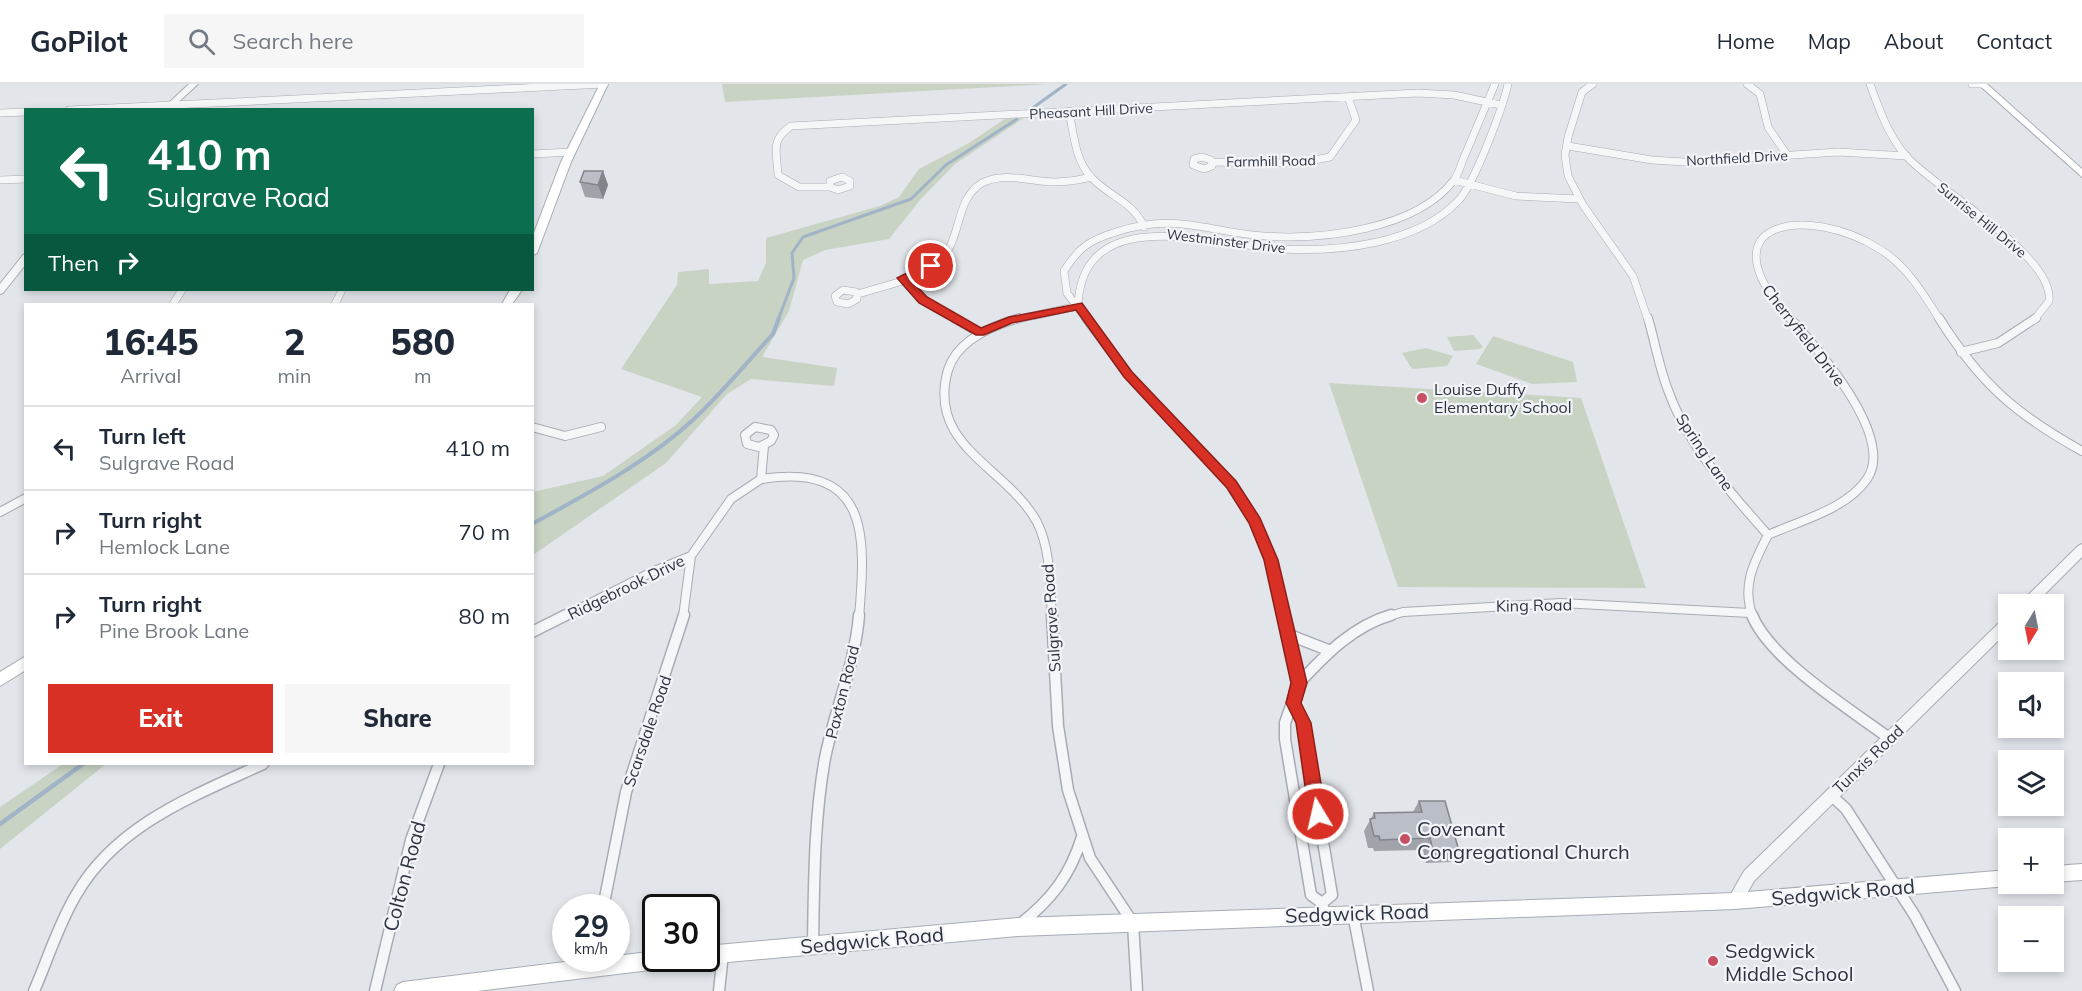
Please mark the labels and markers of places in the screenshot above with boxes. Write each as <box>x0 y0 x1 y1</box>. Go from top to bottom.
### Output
pin <box>905 240 956 291</box>
place label: Louise Duffy Elementary School <box>1434 379 1572 417</box>
marker: Louise Duffy Elementary School <box>1415 391 1429 405</box>
place label: Covenant Congregational Church <box>1417 816 1630 864</box>
marker: Covenant Congregational Church <box>1398 832 1412 846</box>
place label: Sedgwick Middle School <box>1725 938 1853 986</box>
marker: Sedgwick Middle School <box>1706 954 1720 968</box>

